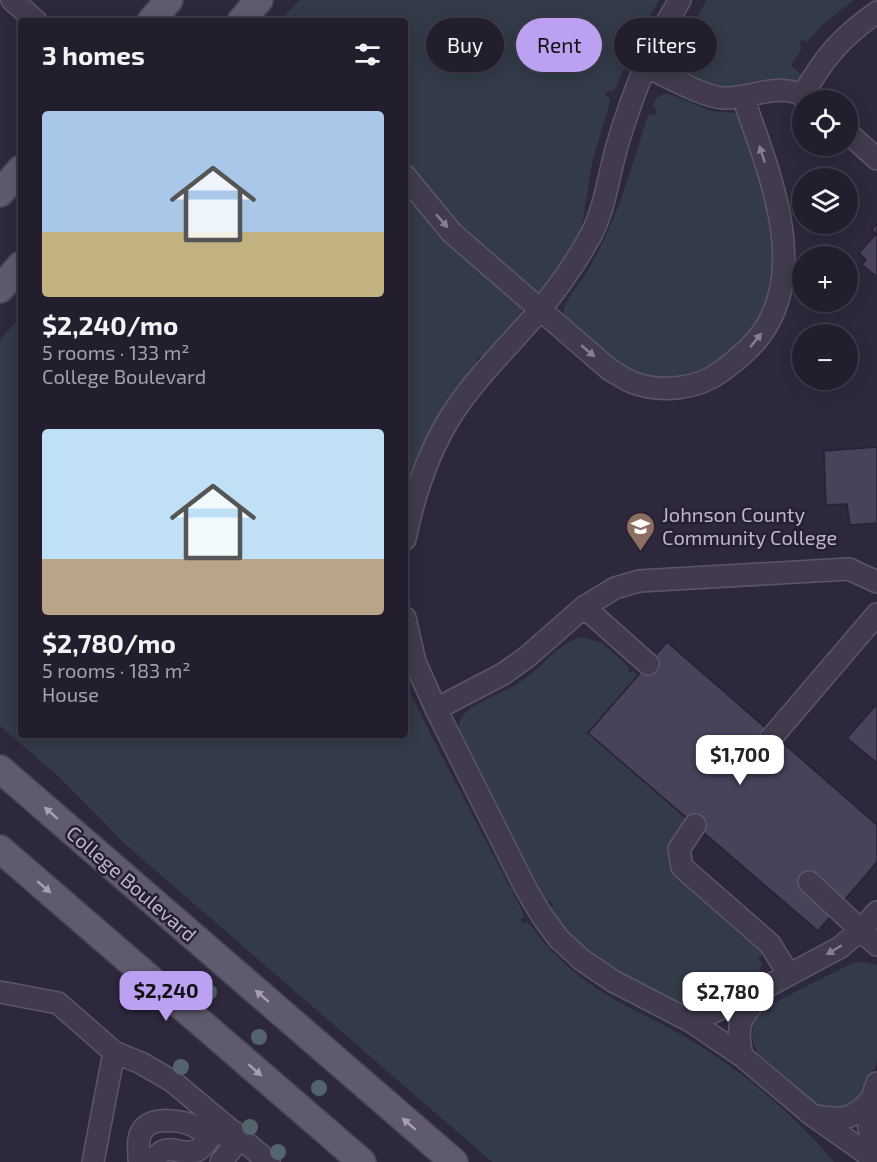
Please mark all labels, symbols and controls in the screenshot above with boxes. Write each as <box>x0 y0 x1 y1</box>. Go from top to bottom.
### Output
chip: Buy <box>426 18 504 72</box>
chip: Rent <box>516 18 602 72</box>
chip: Filters <box>614 18 717 72</box>
icon: filters <box>351 38 384 71</box>
text: 3 homes <box>42 39 145 70</box>
map controls <box>792 90 858 390</box>
button: locate <box>792 90 858 156</box>
one-way arrow <box>757 145 766 163</box>
icon: home <box>159 150 267 258</box>
button: layers <box>792 168 858 234</box>
one-way arrow <box>435 213 448 228</box>
button: + <box>792 246 858 312</box>
text: $2,240/mo <box>42 309 178 340</box>
button: − <box>792 324 858 390</box>
one-way arrow <box>749 332 762 348</box>
text: 5 rooms · 133 m² <box>42 340 189 364</box>
one-way arrow <box>580 344 595 357</box>
text: College Boulevard <box>42 364 206 388</box>
icon: home <box>159 468 267 576</box>
place label: Johnson County Community College <box>662 502 837 549</box>
school or university icon: Johnson County Community College <box>625 510 657 552</box>
text: $2,780/mo <box>42 627 176 658</box>
text: 5 rooms · 183 m² <box>42 658 190 682</box>
text: House <box>42 682 99 706</box>
pin: $1,700 <box>691 735 789 786</box>
text: $1,700 <box>710 742 770 766</box>
one-way arrow <box>44 807 59 820</box>
street label: College Boulevard <box>62 820 202 946</box>
one-way arrow <box>36 880 51 893</box>
one-way arrow <box>826 945 842 956</box>
pin: $2,240 <box>117 971 215 1022</box>
pin: $2,780 <box>679 972 777 1023</box>
text: $2,240 <box>133 978 199 1002</box>
text: $2,780 <box>696 979 760 1003</box>
one-way arrow <box>255 990 270 1003</box>
one-way arrow <box>247 1063 262 1076</box>
one-way arrow <box>402 1117 417 1131</box>

